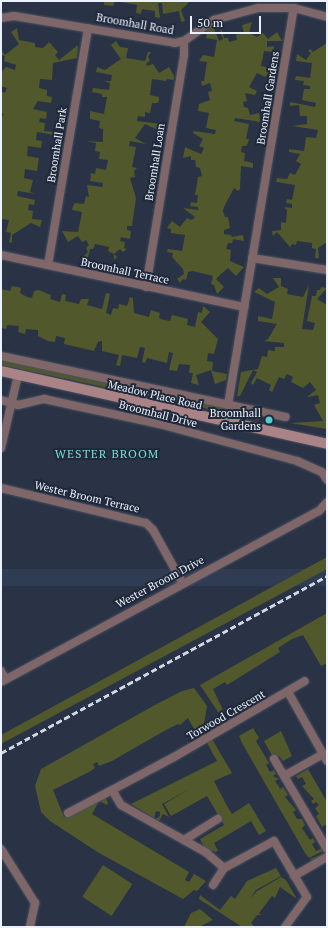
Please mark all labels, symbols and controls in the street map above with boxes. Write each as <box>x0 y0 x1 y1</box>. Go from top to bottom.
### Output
scale bar <box>192 8 263 34</box>
street label: Broomhall Road <box>95 11 175 37</box>
text: 50 m <box>197 15 223 30</box>
street label: Broomhall Gardens <box>254 50 282 146</box>
street label: Broomhall Park <box>45 106 69 184</box>
street label: Broomhall Loan <box>142 122 168 202</box>
street label: Broomhall Terrace <box>80 255 170 287</box>
street label: Meadow Place Road <box>107 378 203 412</box>
street label: Broomhall Drive <box>117 398 199 430</box>
place label: Broomhall Gardens <box>210 407 261 433</box>
marker: Broomhall Gardens <box>264 415 274 425</box>
district label: WESTER BROOM <box>55 447 159 461</box>
street label: Wester Broom Terrace <box>33 478 141 516</box>
street label: Wester Broom Drive <box>114 553 206 611</box>
street label: Torwood Crescent <box>185 687 267 743</box>

